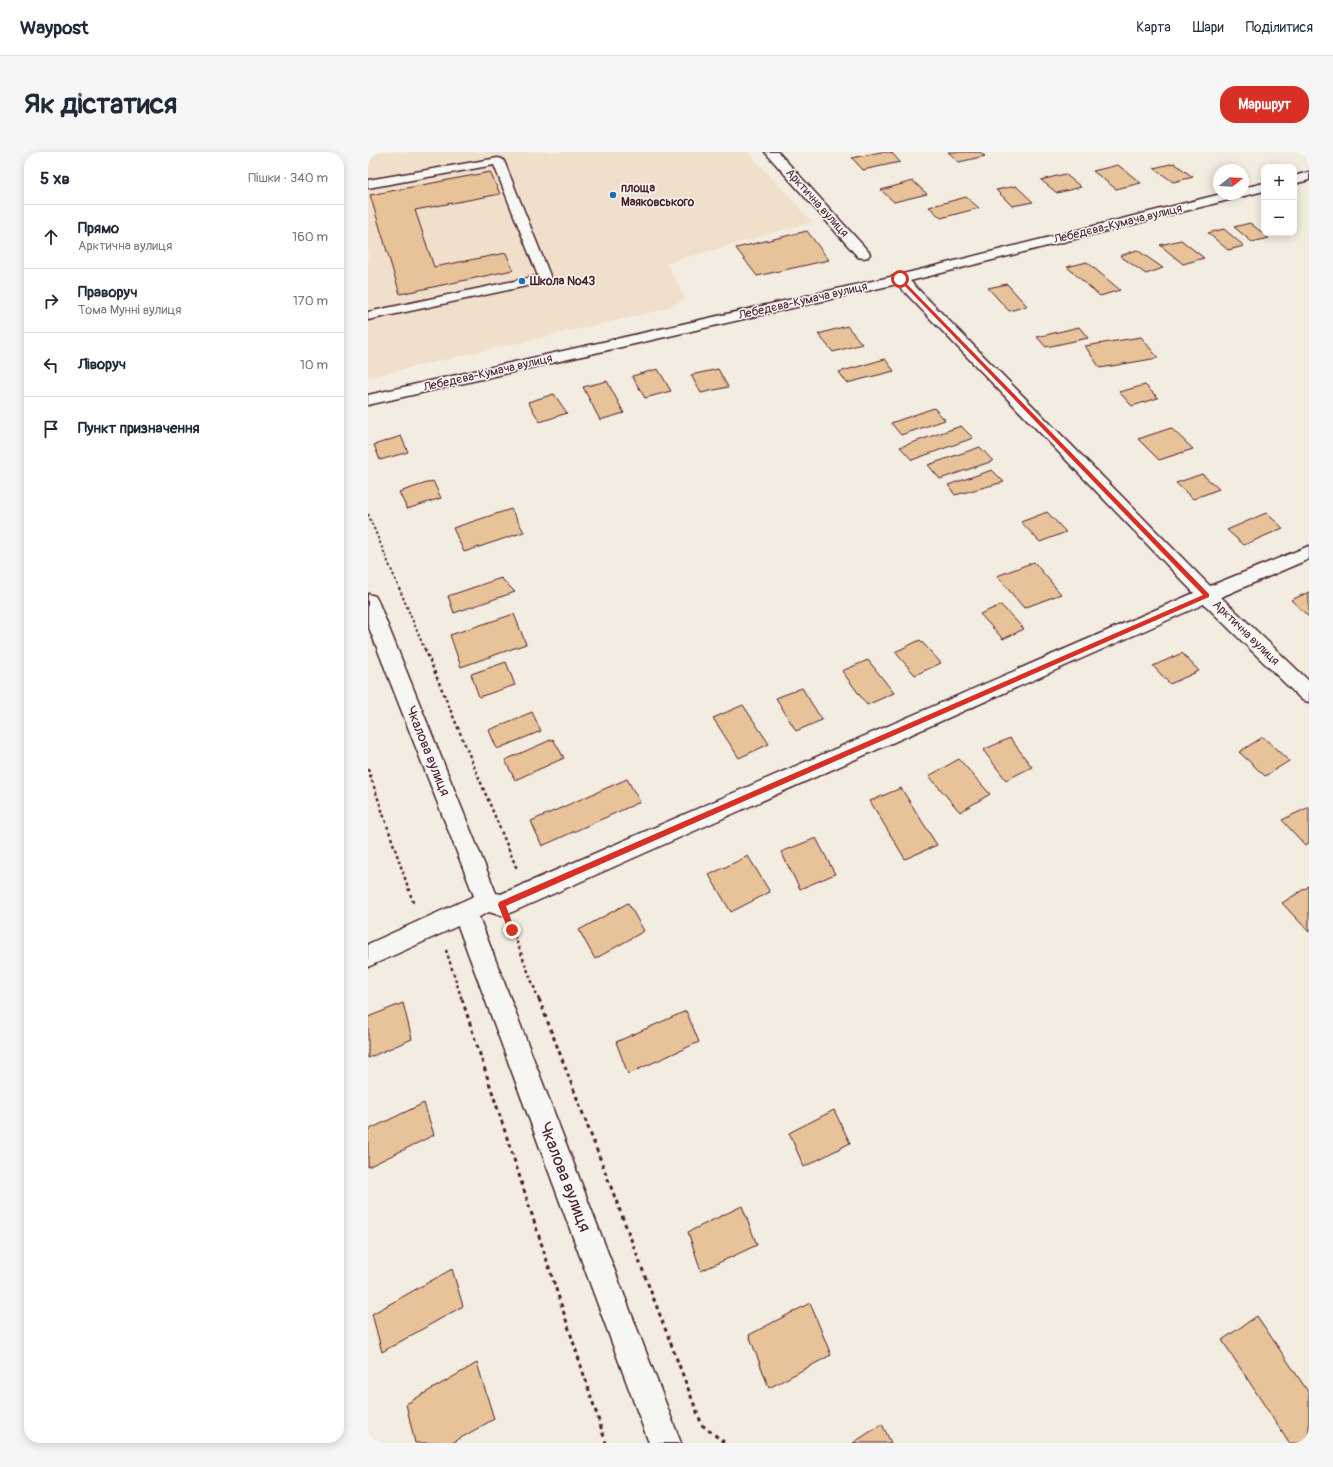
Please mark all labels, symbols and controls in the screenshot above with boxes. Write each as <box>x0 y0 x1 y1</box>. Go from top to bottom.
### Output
text: Waypost <box>20 16 89 40</box>
text: Карта <box>1136 19 1171 36</box>
text: Шари <box>1193 19 1224 36</box>
text: Поділитися <box>1246 19 1313 36</box>
button: Маршрут <box>1220 86 1309 123</box>
text: Як дістатися <box>24 87 177 122</box>
north arrow <box>1213 164 1249 200</box>
map controls <box>1261 164 1297 236</box>
button: + <box>1261 164 1297 200</box>
street label: Арктична вулиця <box>782 166 852 241</box>
text: 5 хв <box>40 168 70 189</box>
text: Пішки · 340 m <box>248 170 328 186</box>
place label: площа Маяковського <box>621 181 695 210</box>
marker: площа Маяковського <box>608 190 618 200</box>
button: − <box>1261 200 1297 236</box>
street label: Лебедєва-Кумача вулиця <box>1051 201 1184 247</box>
text: Прямо <box>78 219 119 238</box>
icon: ahead <box>40 226 62 248</box>
text: 160 m <box>292 229 328 245</box>
text: Арктична вулиця <box>78 238 172 254</box>
route start <box>891 270 909 288</box>
place label: Школа №43 <box>529 274 595 289</box>
marker: Школа №43 <box>517 276 527 286</box>
street label: Лебедєва-Кумача вулиця <box>736 279 869 323</box>
text: Праворуч <box>78 283 138 302</box>
icon: right <box>40 290 62 312</box>
text: 170 m <box>293 293 328 309</box>
text: Тома Мунні вулиця <box>78 302 181 318</box>
street label: Лебедєва-Кумача вулиця <box>421 351 554 395</box>
icon: left <box>40 354 62 376</box>
text: Ліворуч <box>78 355 126 374</box>
text: 10 m <box>300 357 328 373</box>
icon: arrive <box>40 418 62 440</box>
text: Пункт призначення <box>78 419 199 438</box>
street label: Арктична вулиця <box>1209 597 1283 669</box>
street label: Чкалова вулиця <box>402 704 454 798</box>
route end <box>503 921 521 939</box>
street label: Чкалова вулиця <box>534 1119 596 1235</box>

